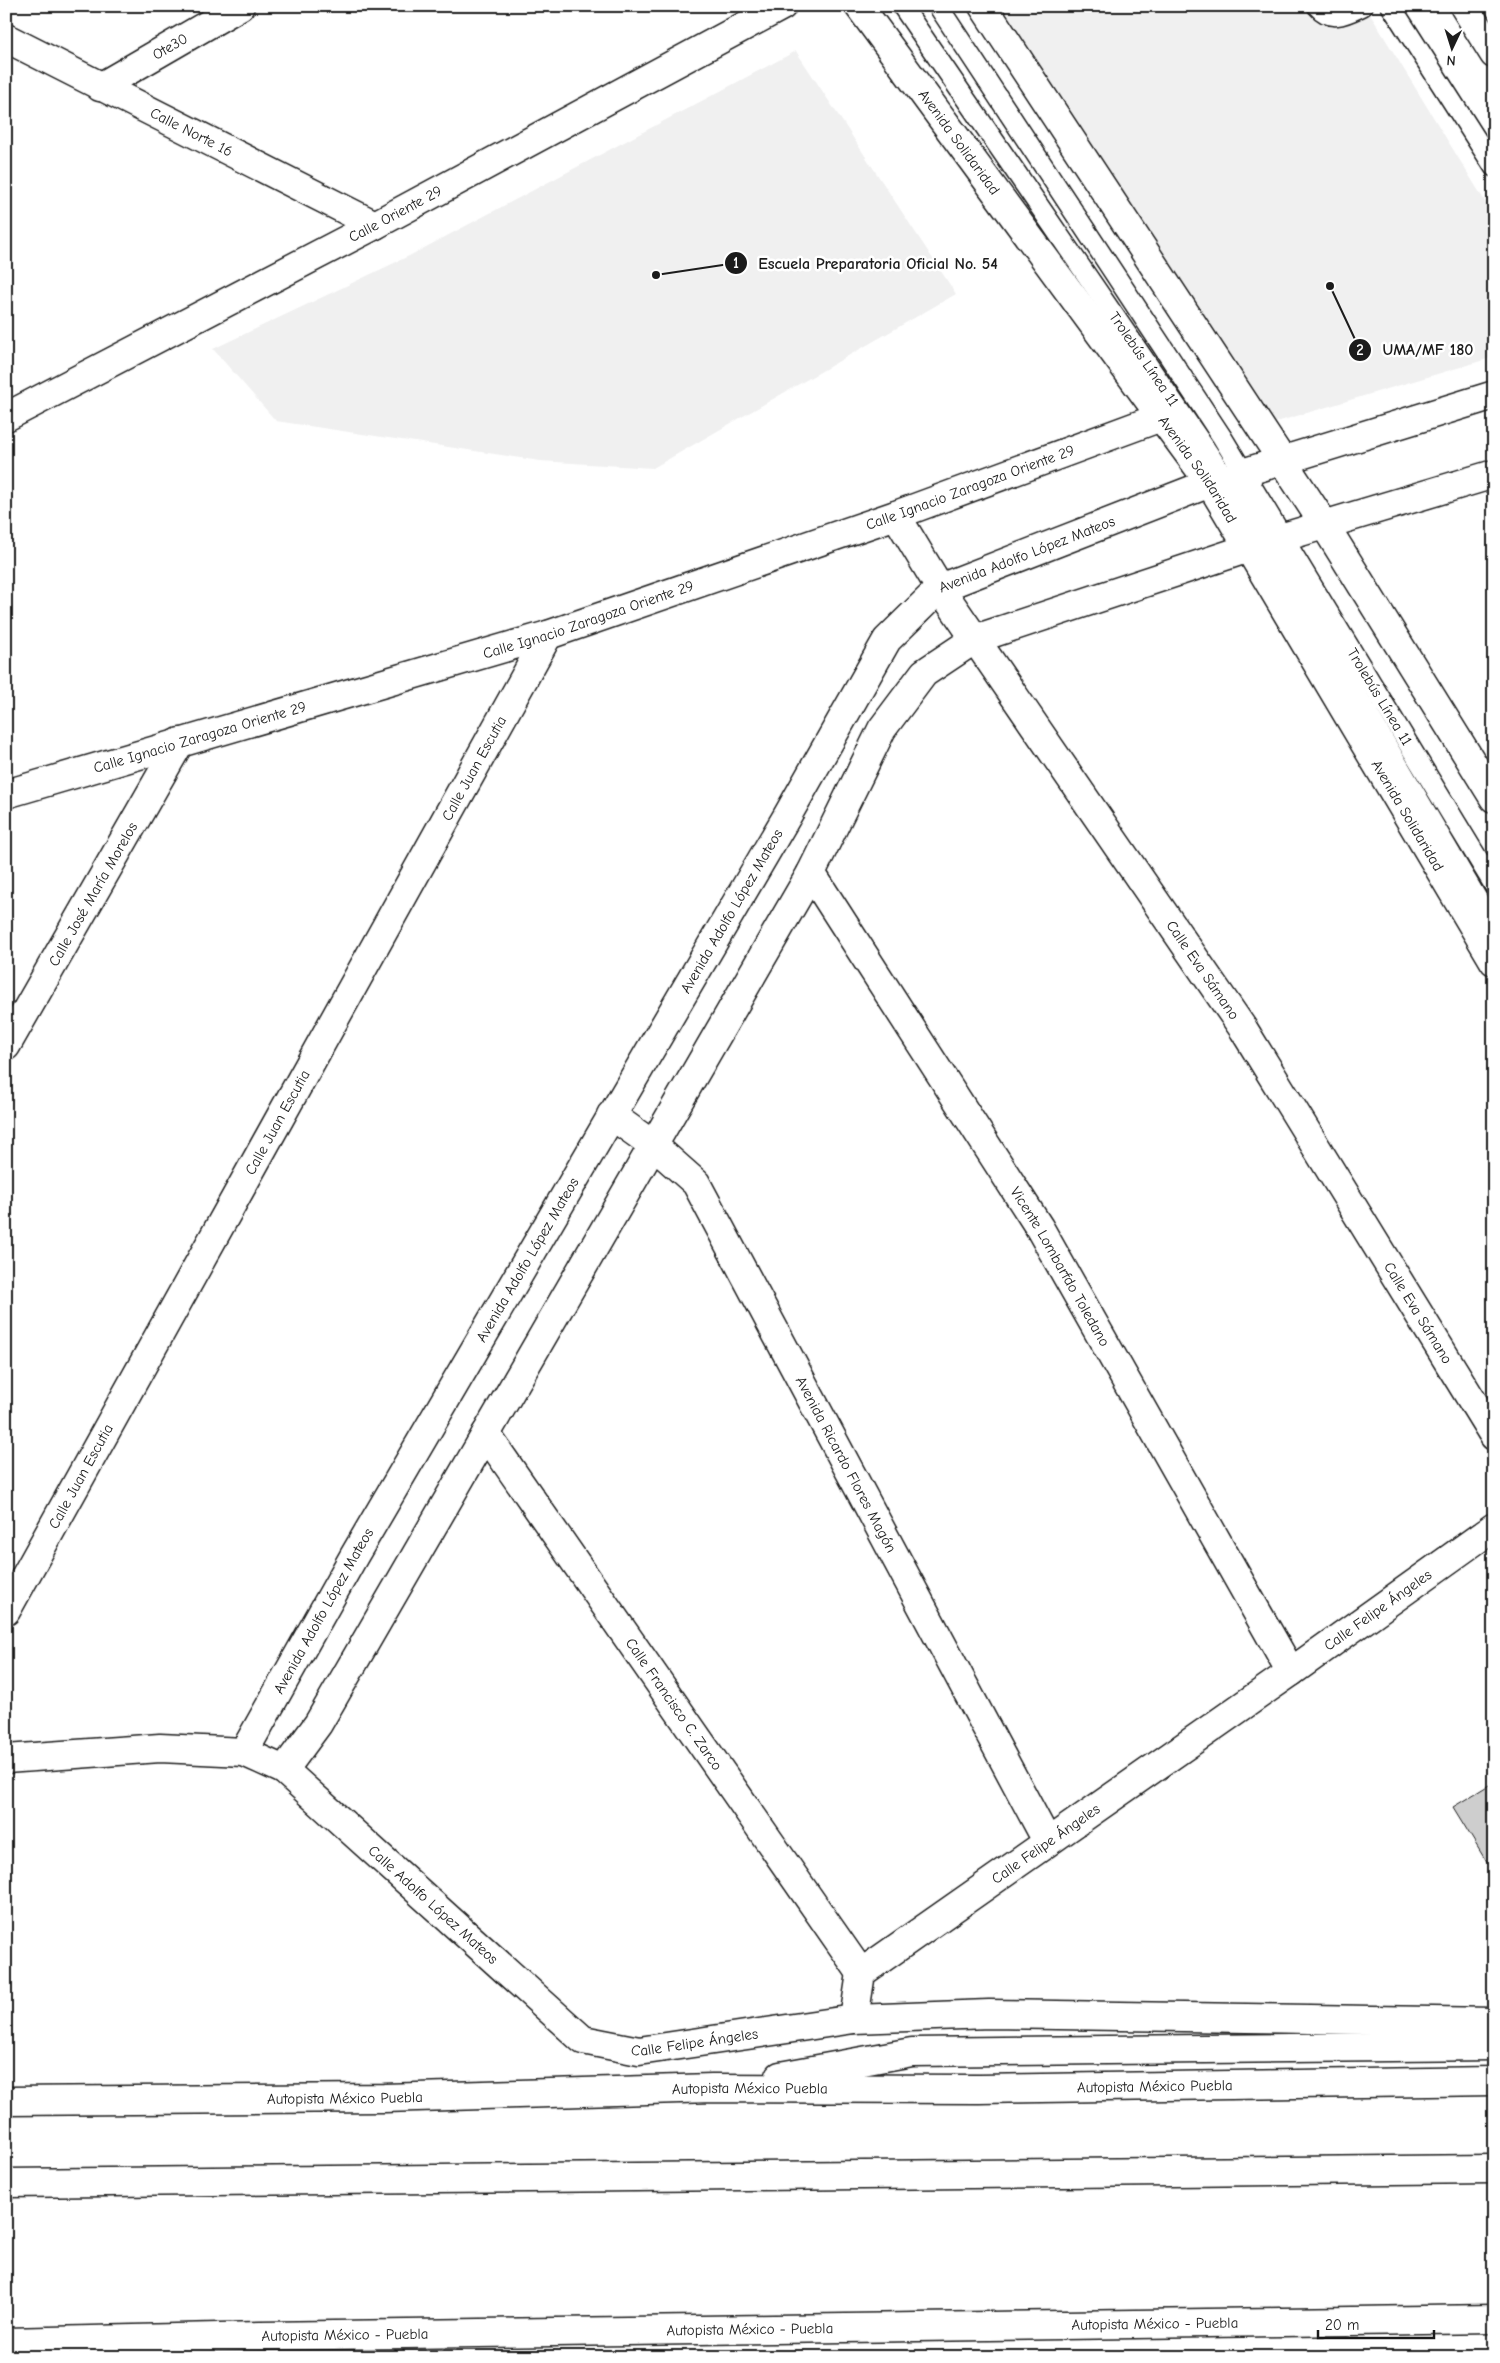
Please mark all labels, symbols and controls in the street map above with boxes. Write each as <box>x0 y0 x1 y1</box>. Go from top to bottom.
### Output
north arrow <box>1428 22 1478 72</box>
street label: Ote30 <box>149 29 191 64</box>
text: N <box>1446 52 1456 69</box>
street label: Avenida Solidaridad <box>914 86 1004 198</box>
street label: Calle Norte 16 <box>147 104 236 160</box>
street label: Calle Oriente 29 <box>346 182 445 246</box>
callout: Escuela Preparatoria Oficial No. 54 <box>723 248 1008 279</box>
text: 1 <box>733 254 739 272</box>
text: Escuela Preparatoria Oficial No. 54 <box>758 255 998 273</box>
street label: Trolebús Línea 11 <box>1105 308 1183 410</box>
callout: UMA/MF 180 <box>1347 334 1483 365</box>
text: 2 <box>1356 341 1364 359</box>
text: UMA/MF 180 <box>1383 341 1473 359</box>
street label: Avenida Solidaridad <box>1155 412 1241 526</box>
street label: Calle Ignacio Zaragoza Oriente 29 <box>863 441 1077 534</box>
street label: Avenida Adolfo López Mateos <box>936 512 1117 597</box>
street label: Calle Ignacio Zaragoza Oriente 29 <box>481 576 696 663</box>
street label: Trolebús Línea 11 <box>1343 645 1416 749</box>
street label: Calle Ignacio Zaragoza Oriente 29 <box>91 697 308 777</box>
street label: Calle Juan Escutia <box>438 713 510 824</box>
street label: Avenida Solidaridad <box>1368 757 1448 874</box>
street label: Calle José María Morelos <box>45 819 141 969</box>
street label: Avenida Adolfo López Mateos <box>676 826 787 997</box>
street label: Calle Eva Sámano <box>1162 917 1243 1023</box>
street label: Calle Juan Escutia <box>241 1067 314 1178</box>
street label: Avenida Adolfo López Mateos <box>472 1174 583 1345</box>
street label: Vicente Lombarfdo Toledano <box>1006 1183 1114 1350</box>
street label: Calle Eva Sámano <box>1380 1259 1456 1367</box>
street label: Avenida Ricardo Flores Magón <box>792 1373 901 1556</box>
street label: Calle Juan Escutia <box>44 1421 117 1532</box>
street label: Avenida Adolfo López Mateos <box>270 1525 377 1697</box>
street label: Calle Felipe Ángeles <box>1320 1565 1435 1655</box>
street label: Calle Francisco C. Zarco <box>622 1634 726 1774</box>
street label: Calle Felipe Ángeles <box>988 1800 1103 1888</box>
street label: Calle Adolfo López Mateos <box>364 1841 502 1968</box>
street label: Calle Felipe Ángeles <box>629 2024 759 2060</box>
street label: Autopista México Puebla <box>1077 2076 1233 2096</box>
street label: Autopista México Puebla <box>672 2079 828 2098</box>
street label: Autopista México Puebla <box>267 2088 423 2108</box>
scale bar <box>1318 2308 1434 2340</box>
street label: Autopista México - Puebla <box>1071 2314 1238 2334</box>
text: 20 m <box>1325 2316 1359 2334</box>
street label: Autopista México - Puebla <box>666 2319 833 2339</box>
street label: Autopista México - Puebla <box>261 2325 429 2345</box>

